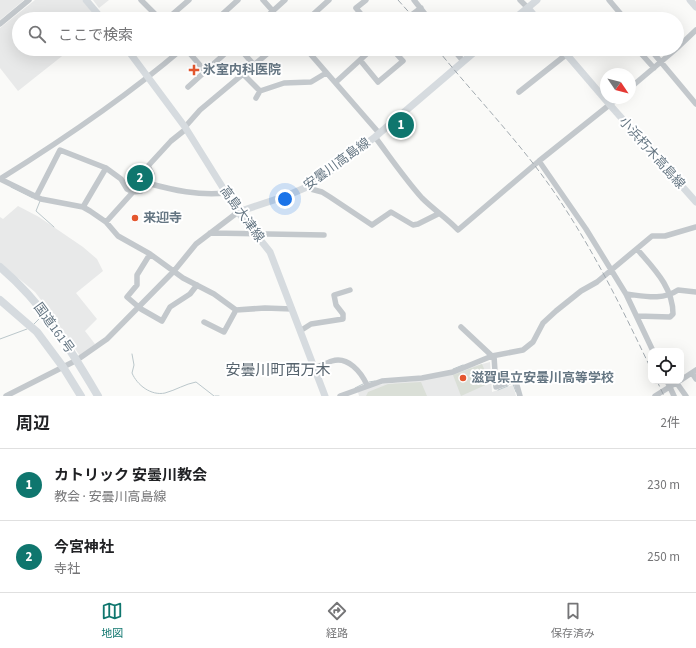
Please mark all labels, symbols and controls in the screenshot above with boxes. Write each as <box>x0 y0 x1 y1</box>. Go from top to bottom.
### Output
search box <box>12 12 684 56</box>
icon: search <box>26 23 48 45</box>
text: ここで検索 <box>58 25 133 46</box>
place label: 氷室内科医院 <box>203 61 281 79</box>
marker: 氷室内科医院 <box>188 64 200 76</box>
north arrow <box>600 68 636 104</box>
pin: 1 <box>388 110 414 140</box>
street label: 小浜朽木高島線 <box>615 113 689 193</box>
street label: 安曇川高島線 <box>300 134 374 194</box>
pin: 2 <box>127 163 153 193</box>
street label: 高島大津線 <box>216 182 268 246</box>
your location <box>275 189 295 209</box>
place label: 来迎寺 <box>143 209 182 227</box>
marker: 来迎寺 <box>130 213 140 223</box>
street label: 国道161号 <box>30 299 78 357</box>
map controls <box>648 348 684 384</box>
button: locate <box>648 348 684 384</box>
district label: 安曇川町西万木 <box>225 360 331 381</box>
place label: 滋賀県立安曇川高等学校 <box>471 369 614 387</box>
marker: 滋賀県立安曇川高等学校 <box>458 373 468 383</box>
text: 周辺 <box>16 412 50 436</box>
text: 2件 <box>661 414 680 432</box>
text: カトリック 安曇川教会 <box>54 465 207 486</box>
text: 1 <box>26 476 32 494</box>
text: 230 m <box>647 476 680 494</box>
text: 教会 · 安曇川高島線 <box>54 488 166 506</box>
text: 今宮神社 <box>54 537 114 558</box>
text: 2 <box>26 548 32 566</box>
text: 250 m <box>647 548 680 566</box>
text: 寺社 <box>54 560 80 578</box>
tab: 地図 <box>101 600 123 641</box>
tab: 経路 <box>326 600 348 641</box>
tab: 保存済み <box>551 600 595 641</box>

